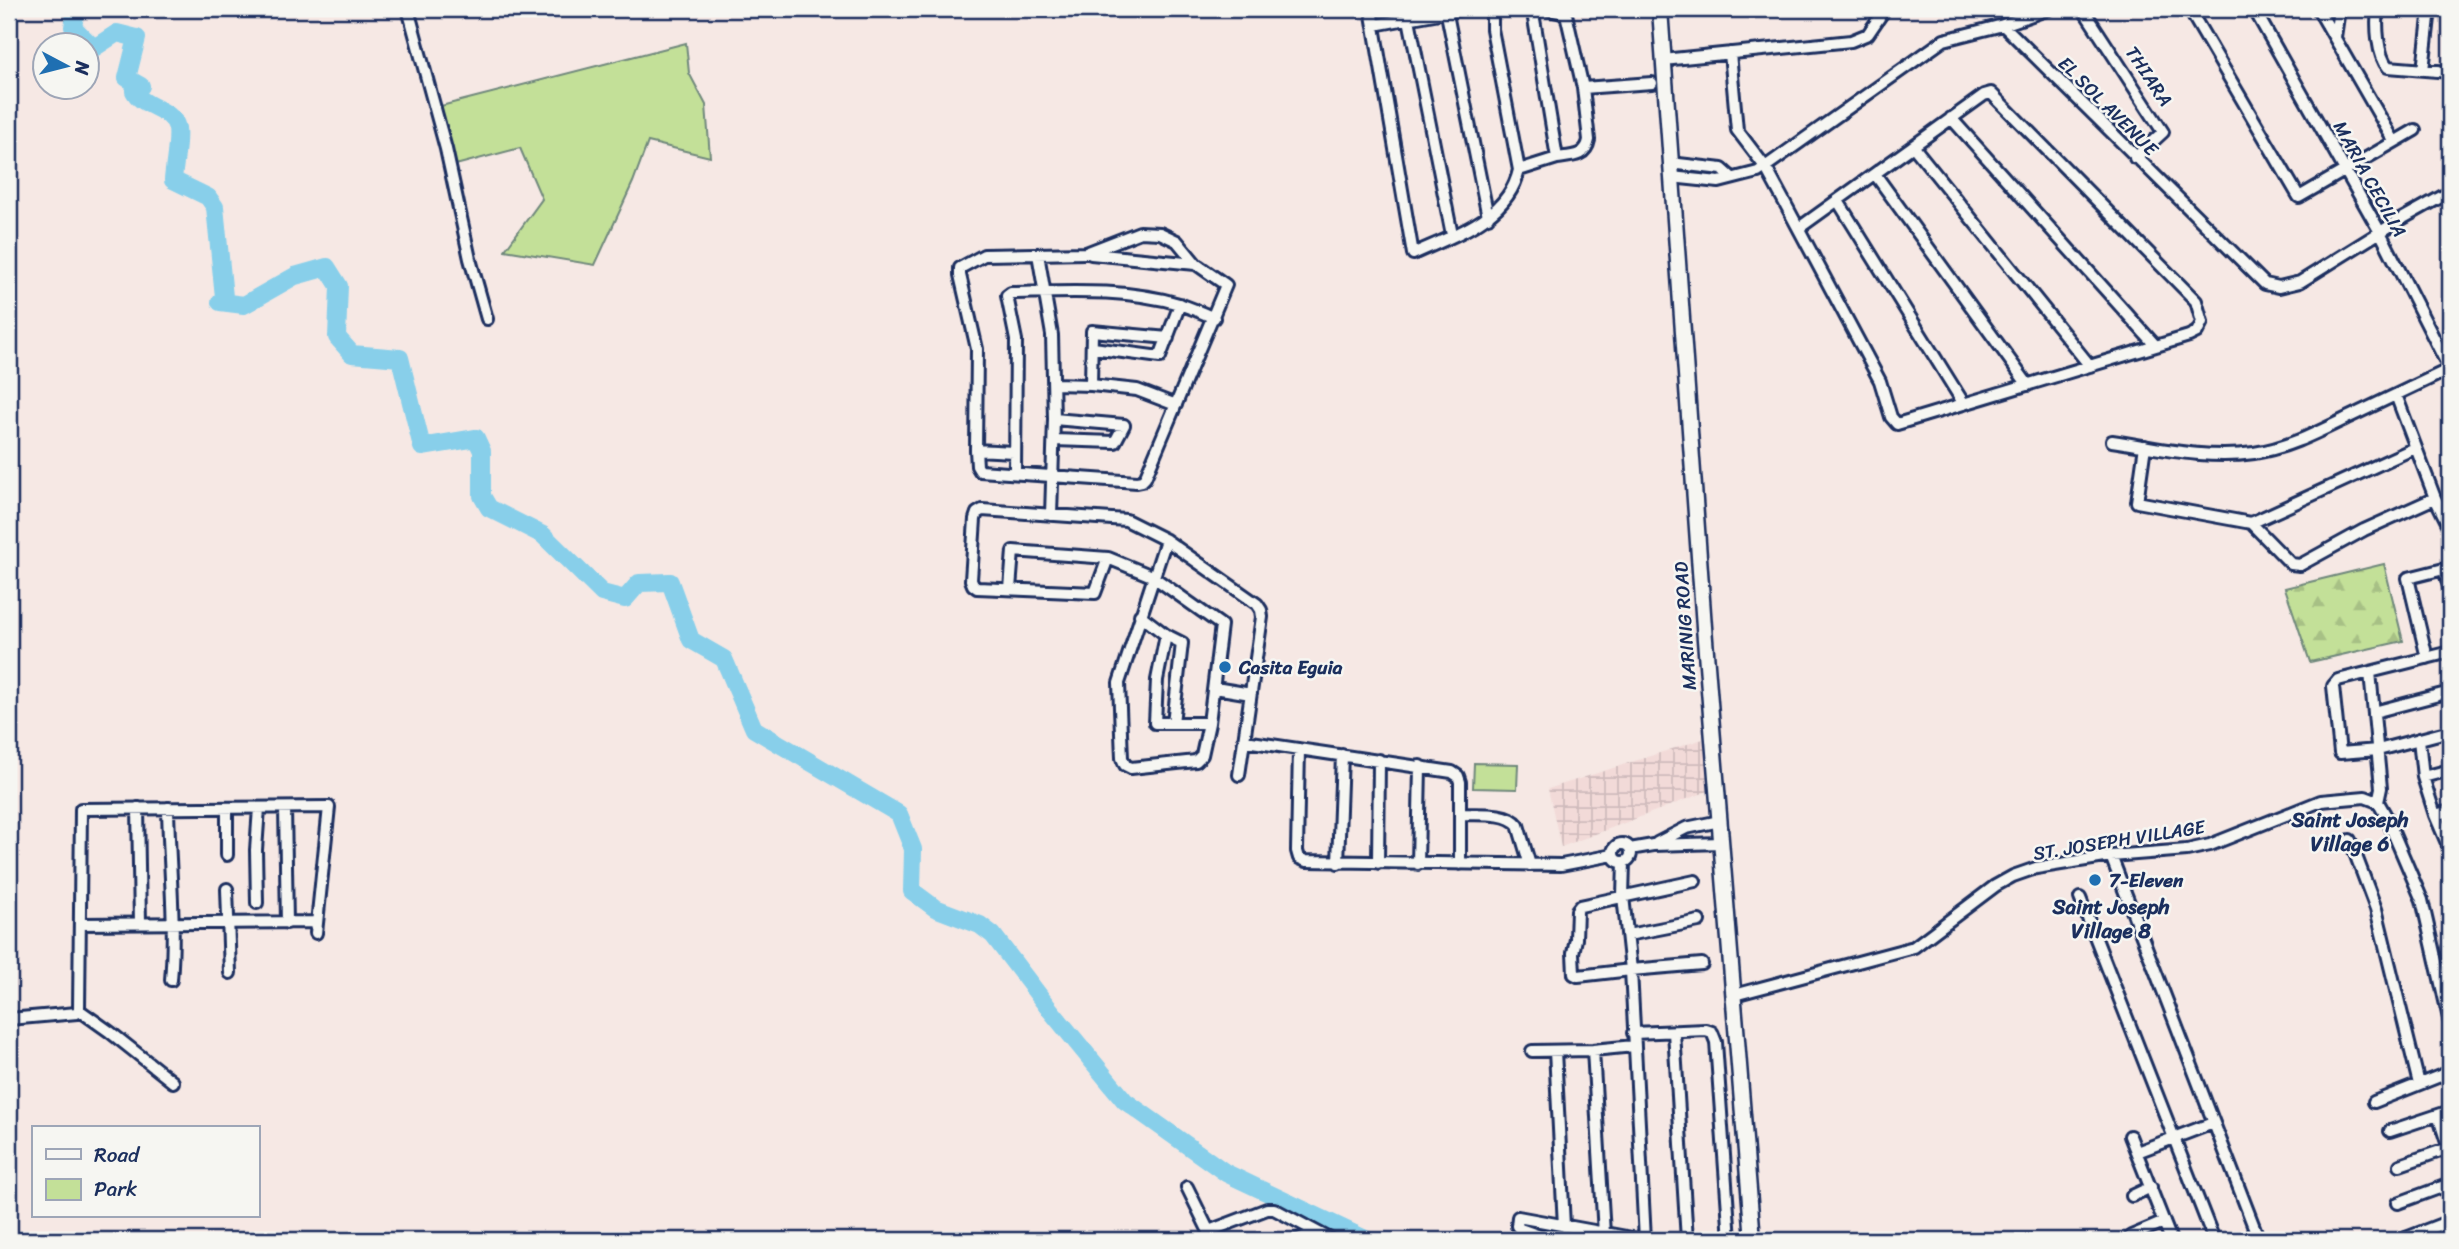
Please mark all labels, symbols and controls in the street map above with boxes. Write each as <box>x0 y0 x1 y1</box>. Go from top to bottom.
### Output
north arrow <box>32 32 102 102</box>
street label: THIARA <box>2116 39 2182 113</box>
street label: EL SOL AVENUE <box>2050 48 2167 165</box>
text: N <box>65 58 100 77</box>
street label: MARIA CECILIA <box>2324 114 2416 244</box>
street label: MARINIG ROAD <box>1664 560 1706 691</box>
place label: Casita Eguia <box>1238 651 1343 684</box>
marker: Casita Eguia <box>1217 659 1233 675</box>
district label: Saint Joseph Village 6 <box>2290 801 2409 863</box>
street label: ST. JOSEPH VILLAGE <box>2031 810 2209 870</box>
place label: 7-Eleven <box>2109 864 2184 897</box>
marker: 7-Eleven <box>2087 872 2103 888</box>
district label: Saint Joseph Village 8 <box>2051 888 2170 950</box>
legend <box>32 1126 259 1218</box>
text: Road <box>94 1136 141 1174</box>
text: Park <box>94 1170 137 1208</box>

